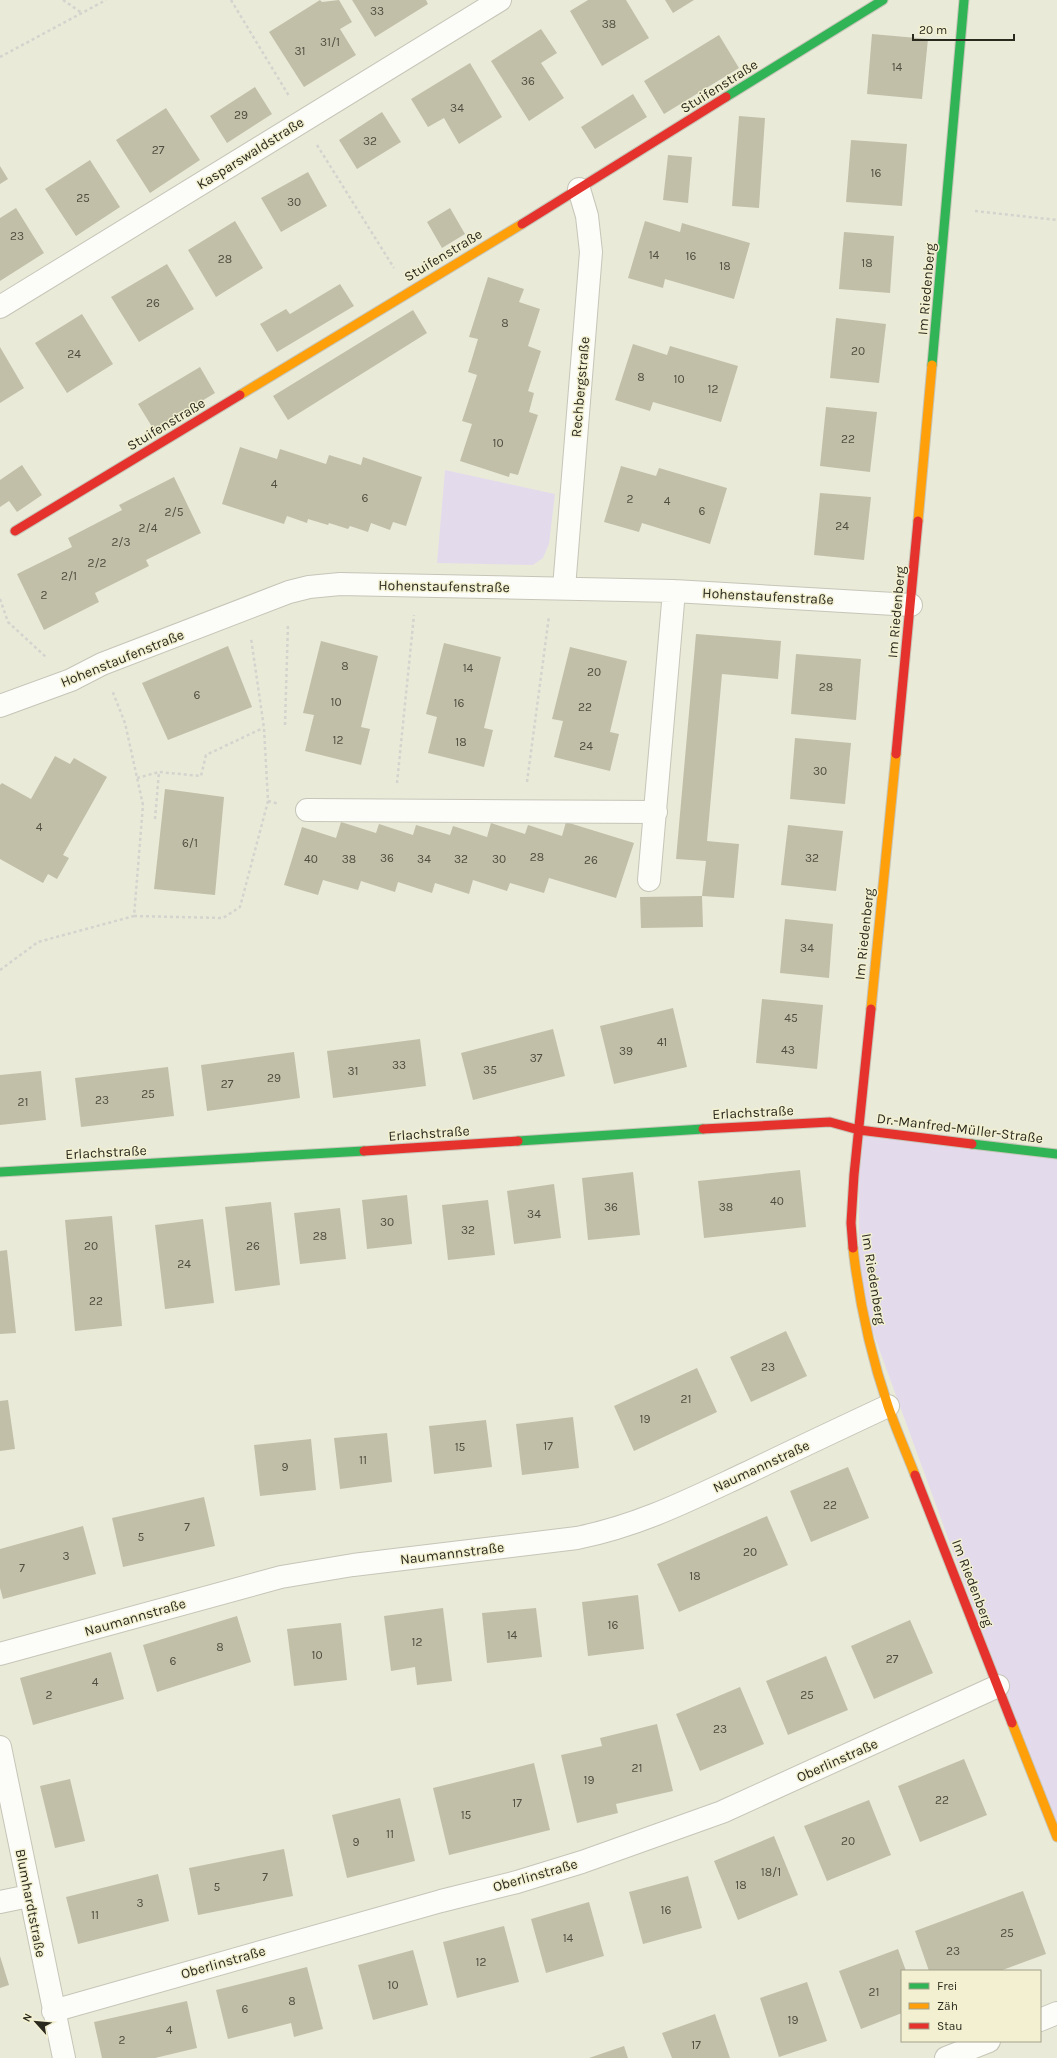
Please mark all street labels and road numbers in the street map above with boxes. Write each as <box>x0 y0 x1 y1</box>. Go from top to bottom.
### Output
street label: Stuifenstraße <box>677 56 761 117</box>
street label: Kasparswaldstraße <box>194 114 307 193</box>
street label: Stuifenstraße <box>401 225 485 285</box>
street label: Im Riedenberg <box>914 242 939 336</box>
street label: Rechbergstraße <box>568 336 593 438</box>
street label: Stuifenstraße <box>124 394 208 454</box>
street label: Im Riedenberg <box>884 565 909 659</box>
street label: Hohenstaufenstraße <box>378 577 510 596</box>
street label: Hohenstaufenstraße <box>702 585 834 608</box>
street label: Hohenstaufenstraße <box>58 626 186 691</box>
street label: Im Riedenberg <box>851 887 878 981</box>
street label: Erlachstraße <box>712 1102 794 1123</box>
street label: Dr.-Manfred-Müller-Straße <box>876 1110 1044 1147</box>
street label: Erlachstraße <box>388 1122 470 1145</box>
street label: Erlachstraße <box>65 1142 147 1163</box>
street label: Im Riedenberg <box>858 1232 889 1326</box>
street label: Naumannstraße <box>710 1437 812 1496</box>
street label: Im Riedenberg <box>948 1537 997 1629</box>
street label: Naumannstraße <box>399 1539 505 1568</box>
street label: Naumannstraße <box>83 1595 188 1640</box>
street label: Oberlinstraße <box>794 1735 881 1786</box>
street label: Blumhardtstraße <box>12 1847 49 1959</box>
street label: Oberlinstraße <box>491 1855 579 1896</box>
street label: Oberlinstraße <box>179 1942 267 1983</box>

